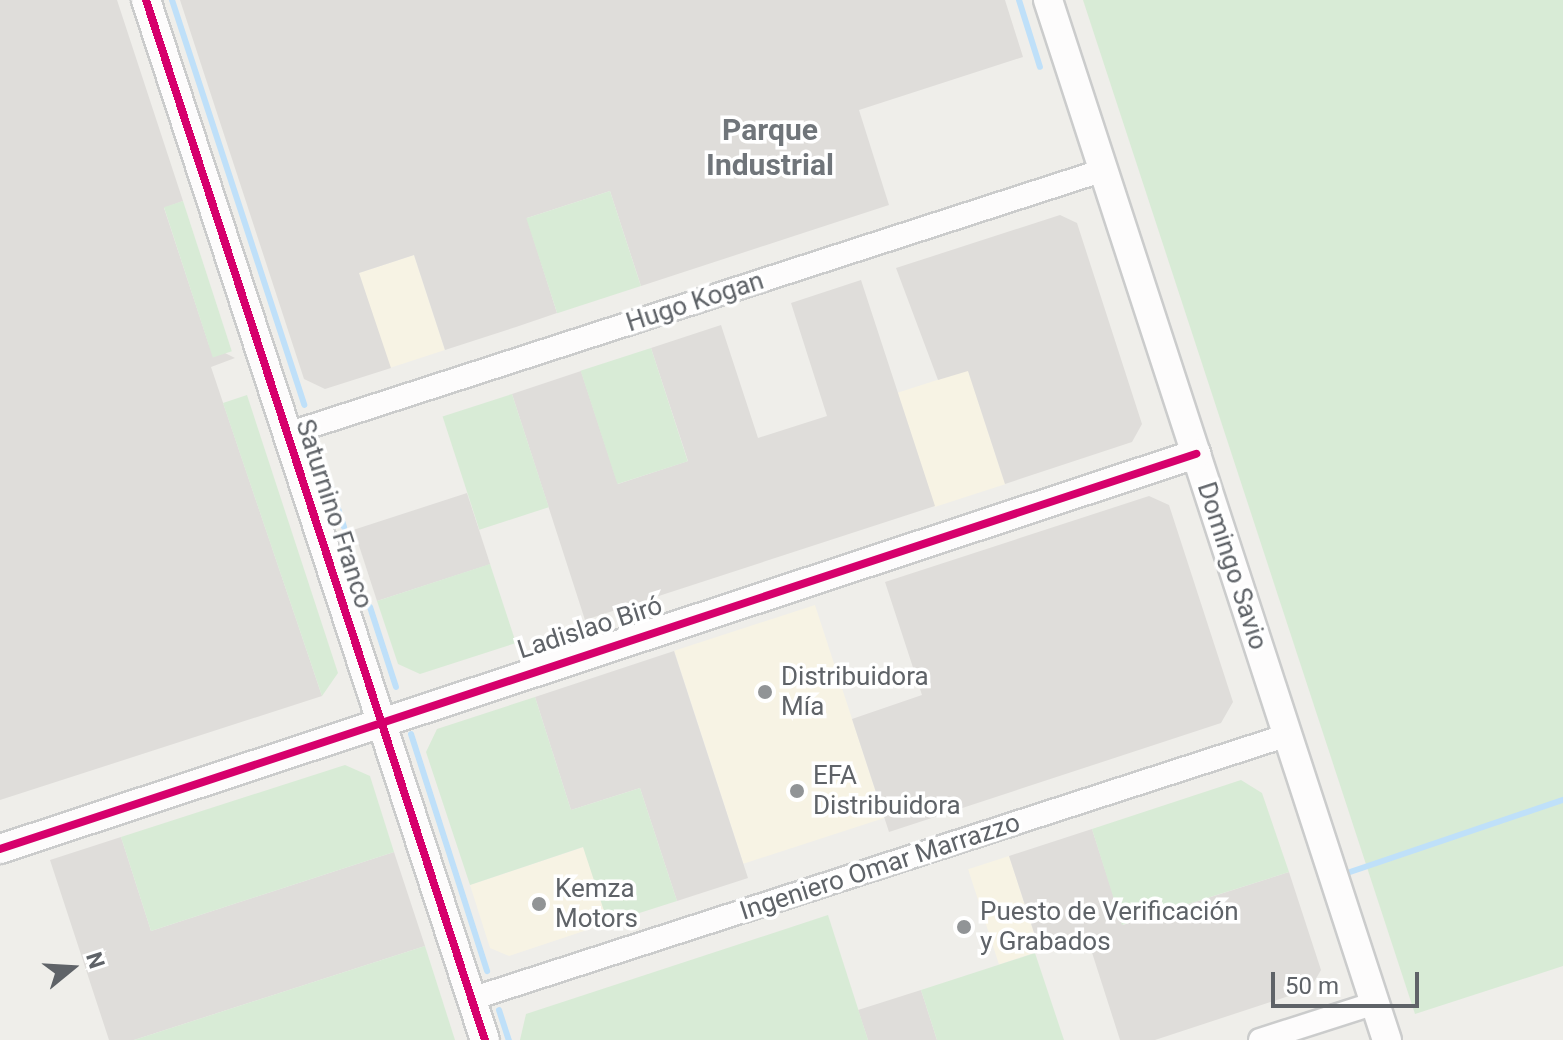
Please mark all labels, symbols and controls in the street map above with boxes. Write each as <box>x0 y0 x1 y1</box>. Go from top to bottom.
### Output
district label: Parque Industrial <box>706 112 834 182</box>
street label: Hugo Kogan <box>622 265 768 339</box>
street label: Saturnino Franco <box>289 416 379 612</box>
street label: Domingo Savio <box>1190 478 1274 654</box>
street label: Ladislao Biró <box>514 590 666 666</box>
place label: Distribuidora Mía <box>781 661 929 722</box>
marker: Distribuidora Mía <box>756 683 774 701</box>
place label: EFA Distribuidora <box>813 760 961 822</box>
marker: EFA Distribuidora <box>788 782 806 800</box>
street label: Ingeniero Omar Marrazzo <box>736 807 1024 927</box>
place label: Kemza Motors <box>555 873 638 934</box>
marker: Kemza Motors <box>530 895 548 913</box>
place label: Puesto de Verificación y Grabados <box>980 896 1239 958</box>
marker: Puesto de Verificación y Grabados <box>955 918 973 936</box>
north arrow <box>32 928 112 1008</box>
text: N <box>81 949 110 972</box>
scale bar <box>1275 956 1423 1006</box>
text: 50 m <box>1285 972 1339 1000</box>

